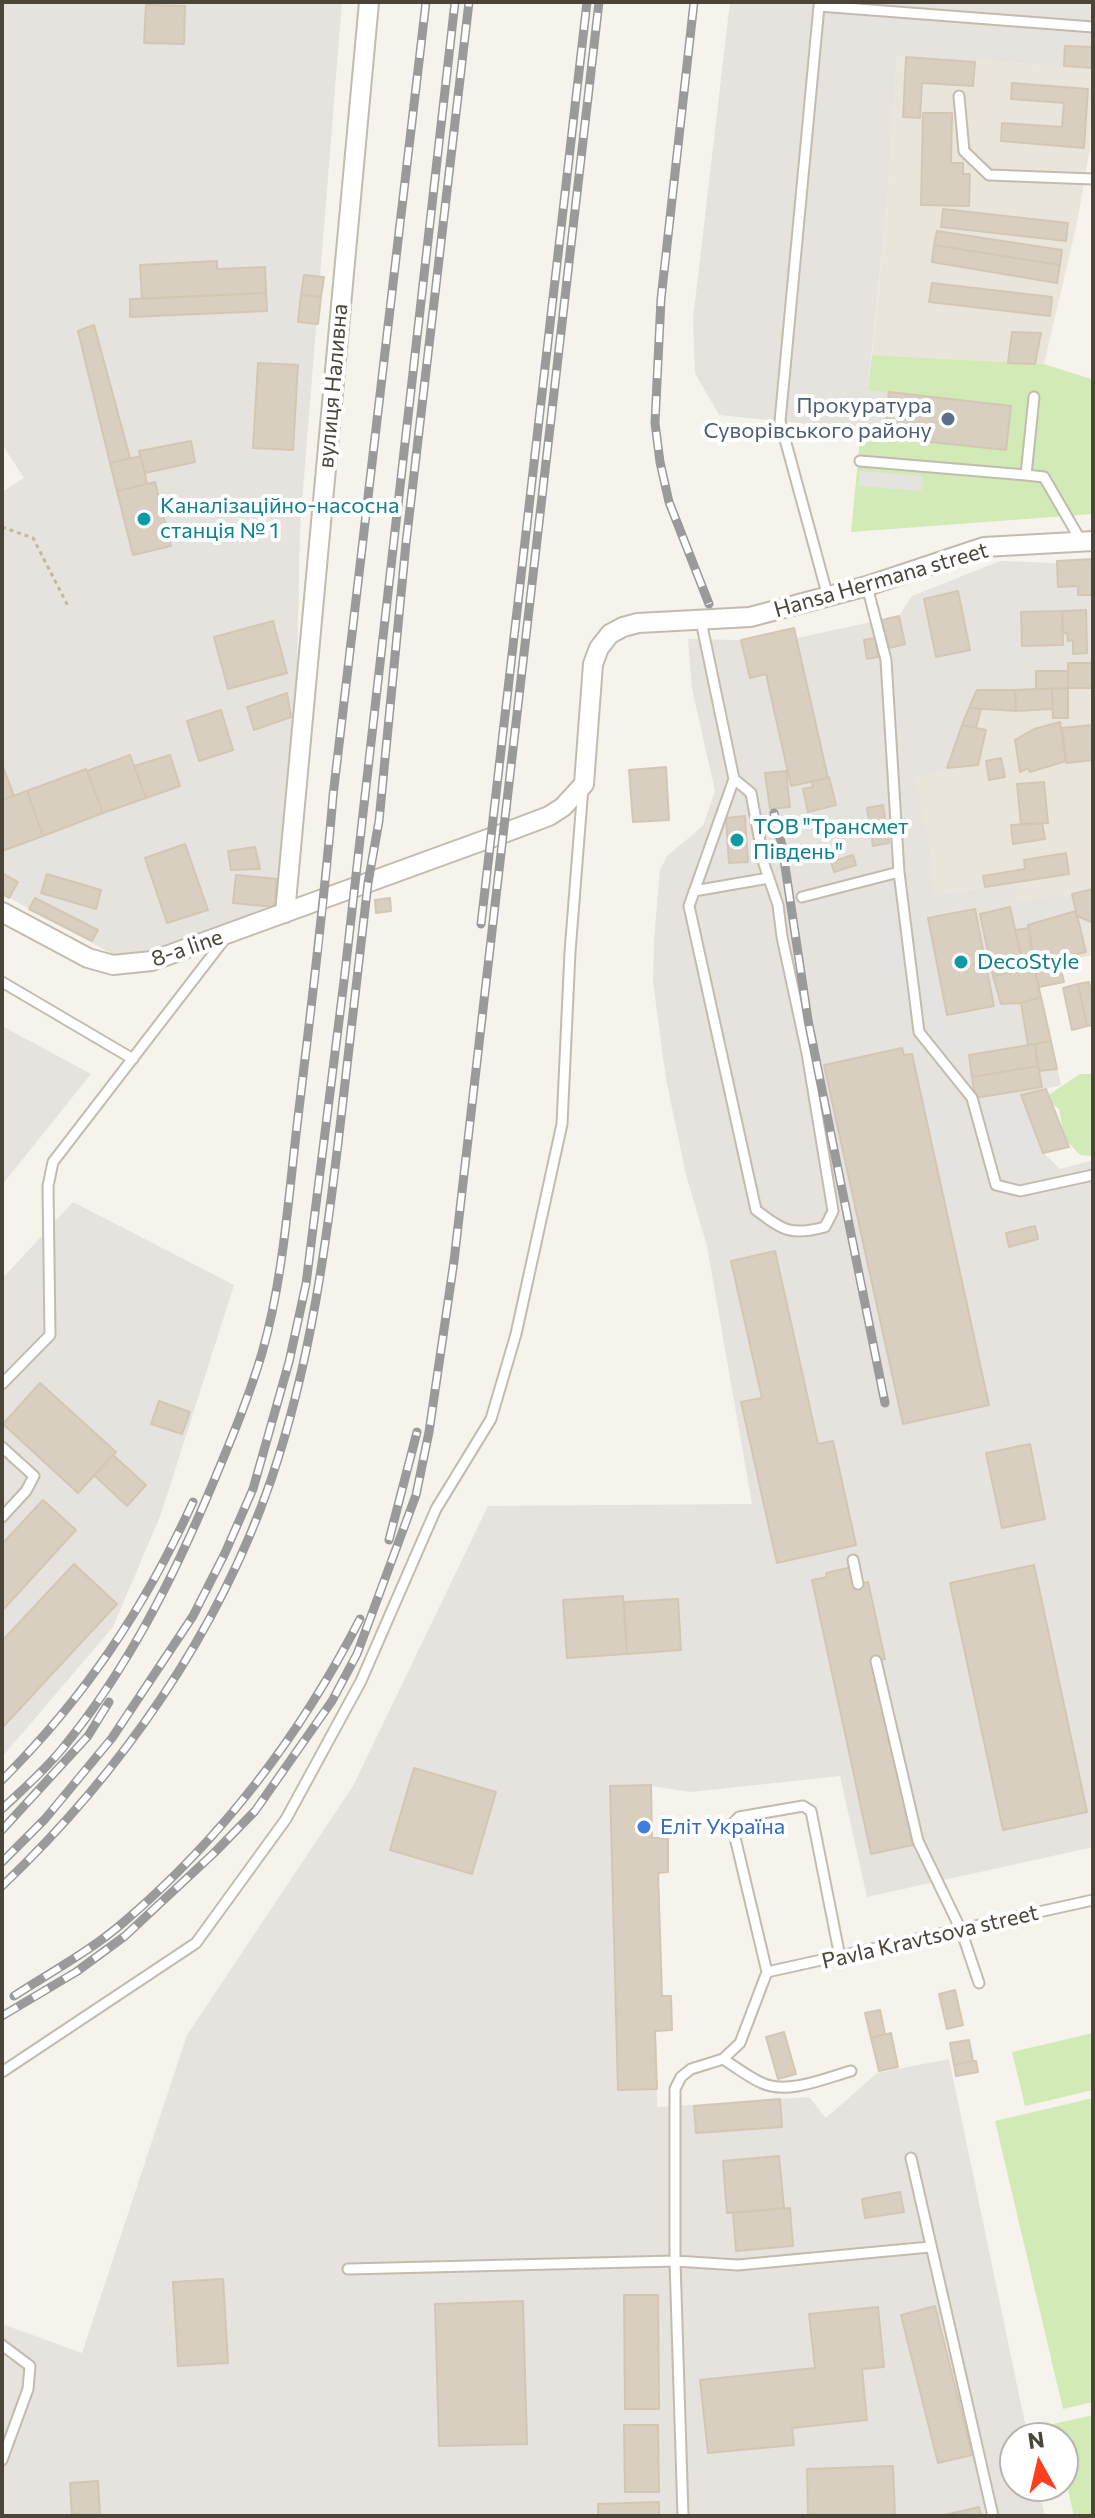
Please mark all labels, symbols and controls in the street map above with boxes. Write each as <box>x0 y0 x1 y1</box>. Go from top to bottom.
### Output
street label: вулиця Наливна <box>313 303 353 469</box>
place label: Прокуратура Суворівського району <box>704 393 932 444</box>
marker: Прокуратура Суворівського району <box>939 410 957 428</box>
place label: Каналізаційно-насосна станція № 1 <box>160 493 399 544</box>
marker: Каналізаційно-насосна станція № 1 <box>135 510 153 528</box>
street label: Hansa Hermana street <box>771 537 991 623</box>
place label: ТОВ "Трансмет Південь" <box>753 814 908 866</box>
marker: ТОВ "Трансмет Південь" <box>728 831 746 849</box>
street label: 8-a line <box>148 924 226 972</box>
place label: DecoStyle <box>977 949 1079 975</box>
marker: DecoStyle <box>952 953 970 971</box>
place label: Еліт Україна <box>660 1814 785 1840</box>
marker: Еліт Україна <box>635 1818 653 1836</box>
street label: Pavla Kravtsova street <box>819 1899 1041 1975</box>
north arrow <box>999 2422 1079 2502</box>
text: N <box>1026 2425 1046 2454</box>

